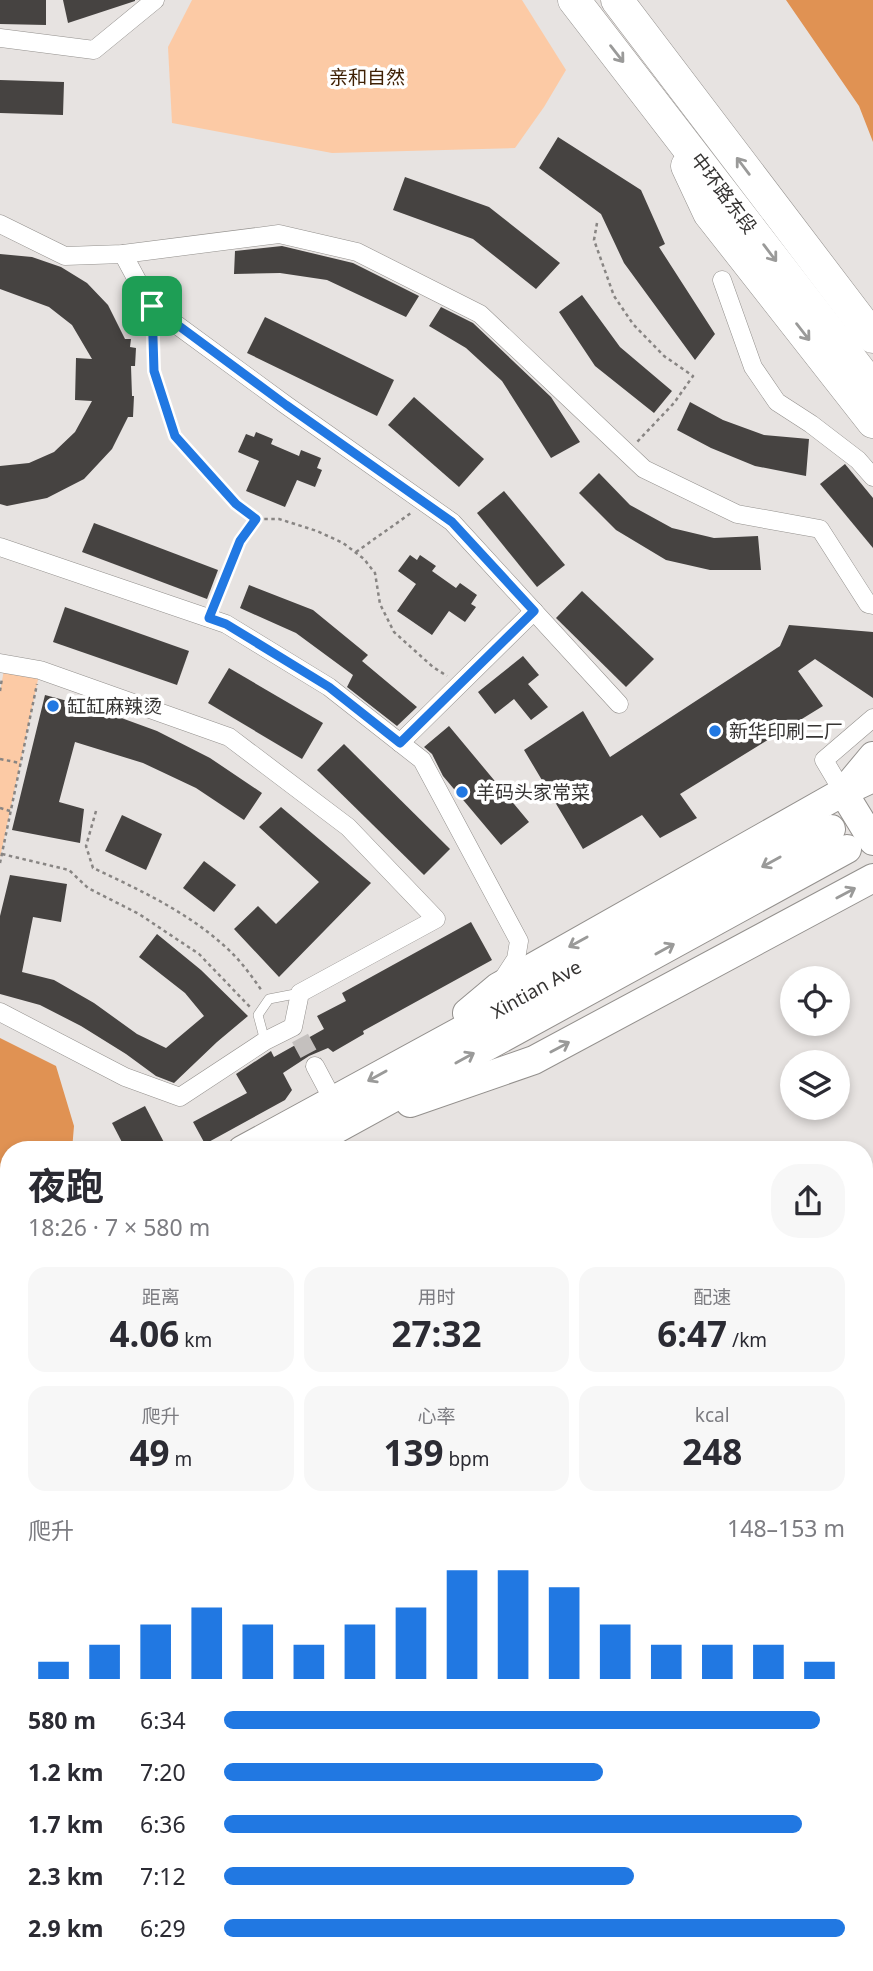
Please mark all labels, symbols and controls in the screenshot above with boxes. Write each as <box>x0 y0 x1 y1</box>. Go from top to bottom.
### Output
one-way arrow <box>609 44 624 62</box>
park label: 亲和自然 <box>329 64 405 90</box>
street label: 中环路东段 <box>685 147 763 239</box>
one-way arrow <box>736 157 751 175</box>
one-way arrow <box>763 244 778 262</box>
pin <box>122 276 182 336</box>
icon: arrive <box>133 287 171 325</box>
one-way arrow <box>795 323 810 341</box>
place label: 缸缸麻辣烫 <box>67 693 162 719</box>
marker: 缸缸麻辣烫 <box>45 698 61 714</box>
place label: 新华印刷二厂 <box>729 718 843 744</box>
marker: 新华印刷二厂 <box>707 723 723 739</box>
place label: 羊码头家常菜 <box>476 779 590 805</box>
marker: 羊码头家常菜 <box>454 784 470 800</box>
one-way arrow <box>761 855 782 869</box>
one-way arrow <box>836 885 856 899</box>
one-way arrow <box>568 935 588 949</box>
one-way arrow <box>654 941 675 955</box>
street label: Xintian Ave <box>486 954 586 1024</box>
map controls <box>780 966 850 1120</box>
button: locate <box>780 966 850 1036</box>
one-way arrow <box>549 1039 569 1053</box>
button: layers <box>780 1050 850 1120</box>
one-way arrow <box>455 1051 475 1065</box>
one-way arrow <box>368 1069 388 1083</box>
text: 夜跑 <box>28 1159 104 1211</box>
button: share <box>771 1164 845 1238</box>
text: 18:26 · 7 × 580 m <box>28 1211 210 1243</box>
text: 距离 <box>142 1284 180 1310</box>
text: 用时 <box>417 1284 456 1310</box>
text: 配速 <box>693 1284 731 1310</box>
text: 4.06 <box>109 1310 179 1357</box>
text: 27:32 <box>392 1310 481 1357</box>
text: 6:47 <box>657 1310 727 1357</box>
text: km <box>179 1327 212 1353</box>
text: /km <box>727 1327 767 1353</box>
text: kcal <box>695 1402 730 1428</box>
text: 爬升 <box>142 1403 180 1429</box>
text: 心率 <box>417 1403 456 1429</box>
text: 248 <box>682 1428 742 1475</box>
text: 49 <box>129 1429 169 1476</box>
text: 139 <box>383 1429 443 1476</box>
text: m <box>169 1446 192 1472</box>
text: bpm <box>443 1446 490 1472</box>
text: 148–153 m <box>727 1512 845 1544</box>
text: 爬升 <box>28 1514 74 1546</box>
text: 580 m <box>28 1704 96 1736</box>
text: 6:34 <box>140 1704 186 1736</box>
text: 1.2 km <box>28 1756 103 1788</box>
text: 7:20 <box>140 1756 186 1788</box>
text: 1.7 km <box>28 1808 103 1840</box>
text: 6:36 <box>140 1808 186 1840</box>
text: 2.3 km <box>28 1860 103 1892</box>
text: 7:12 <box>140 1860 186 1892</box>
text: 2.9 km <box>28 1912 103 1944</box>
text: 6:29 <box>140 1912 186 1944</box>

